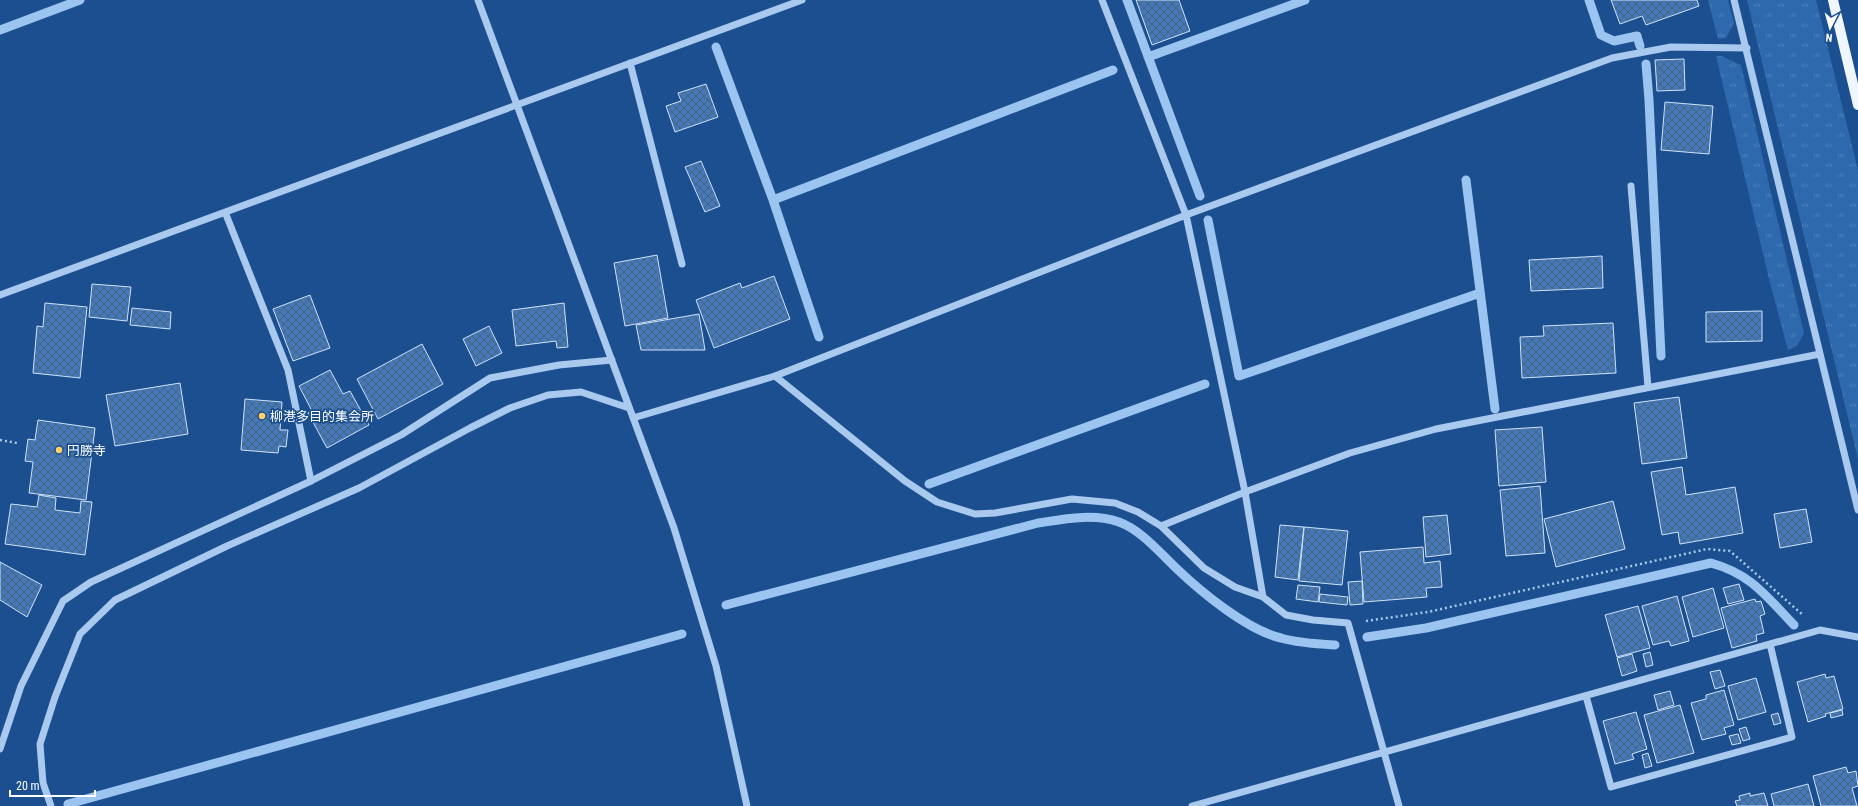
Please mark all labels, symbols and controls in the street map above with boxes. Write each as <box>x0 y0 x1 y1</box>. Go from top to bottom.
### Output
north arrow <box>1810 8 1850 48</box>
text: N <box>1825 31 1833 44</box>
place label: 柳港多目的集会所 <box>270 409 374 424</box>
marker: 柳港多目的集会所 <box>257 411 267 421</box>
place label: 円勝寺 <box>67 443 106 458</box>
marker: 円勝寺 <box>54 445 64 455</box>
scale bar <box>10 772 95 798</box>
text: 20 m <box>16 779 40 793</box>

